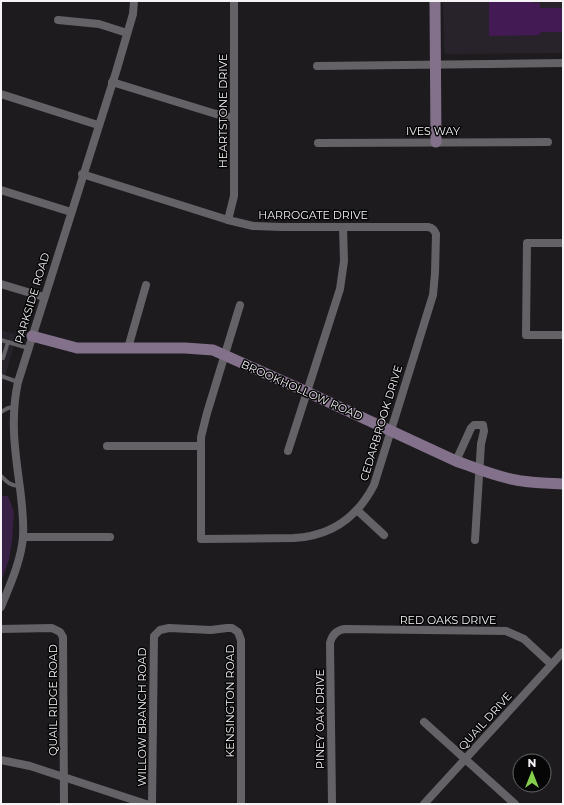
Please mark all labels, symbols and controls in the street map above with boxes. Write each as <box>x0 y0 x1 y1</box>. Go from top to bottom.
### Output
street label: HEARTSTONE DRIVE <box>216 54 230 168</box>
street label: IVES WAY <box>406 124 460 138</box>
street label: HARROGATE DRIVE <box>258 208 368 222</box>
street label: PARKSIDE ROAD <box>12 251 52 345</box>
street label: BROOKHOLLOW ROAD <box>239 357 365 423</box>
street label: CEDARBROOK DRIVE <box>357 363 405 483</box>
street label: RED OAKS DRIVE <box>400 613 496 627</box>
street label: QUAIL RIDGE ROAD <box>46 644 60 756</box>
street label: KENSINGTON ROAD <box>223 645 237 757</box>
street label: WILLOW BRANCH ROAD <box>135 647 149 787</box>
street label: PINEY OAK DRIVE <box>313 669 327 769</box>
street label: QUAIL DRIVE <box>455 689 515 753</box>
north arrow <box>512 753 552 793</box>
text: N <box>528 756 536 770</box>

